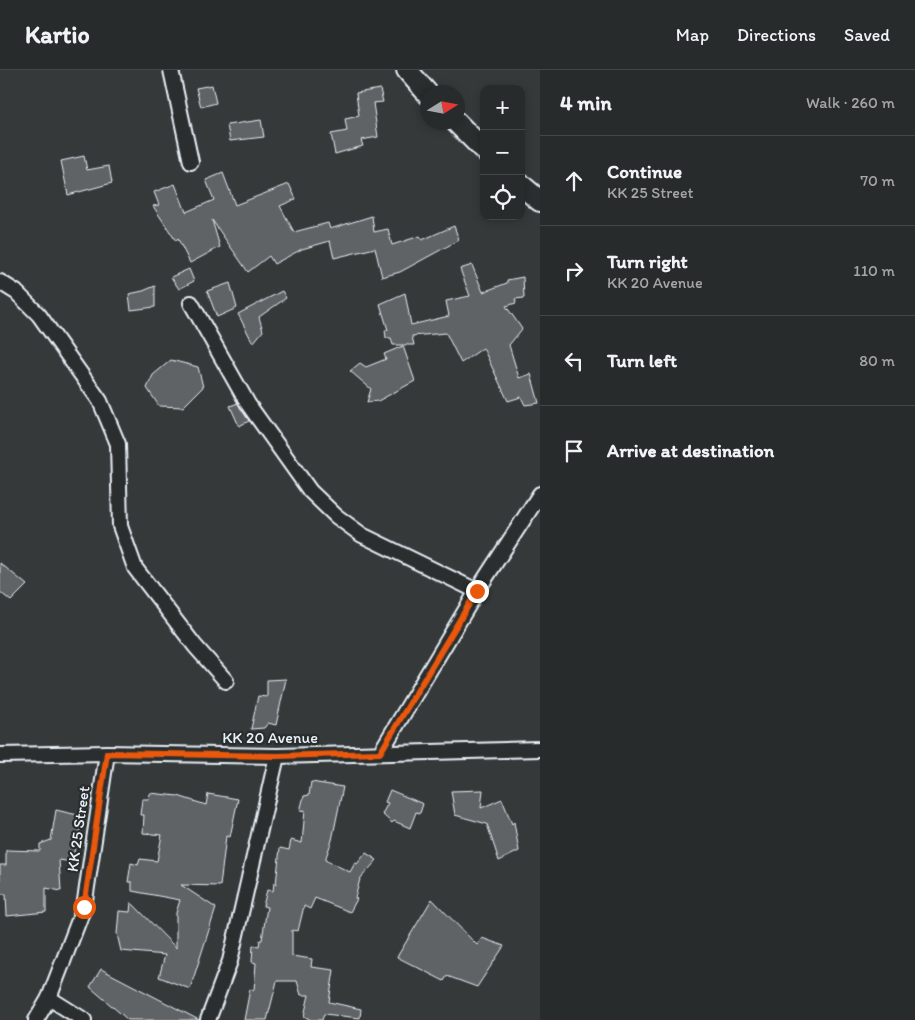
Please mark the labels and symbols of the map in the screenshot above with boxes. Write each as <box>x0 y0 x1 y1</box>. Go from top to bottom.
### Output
north arrow <box>420 85 465 130</box>
route end <box>466 580 489 603</box>
street label: KK 20 Avenue <box>222 728 318 747</box>
street label: KK 25 Street <box>63 785 93 873</box>
route start <box>73 896 96 919</box>

